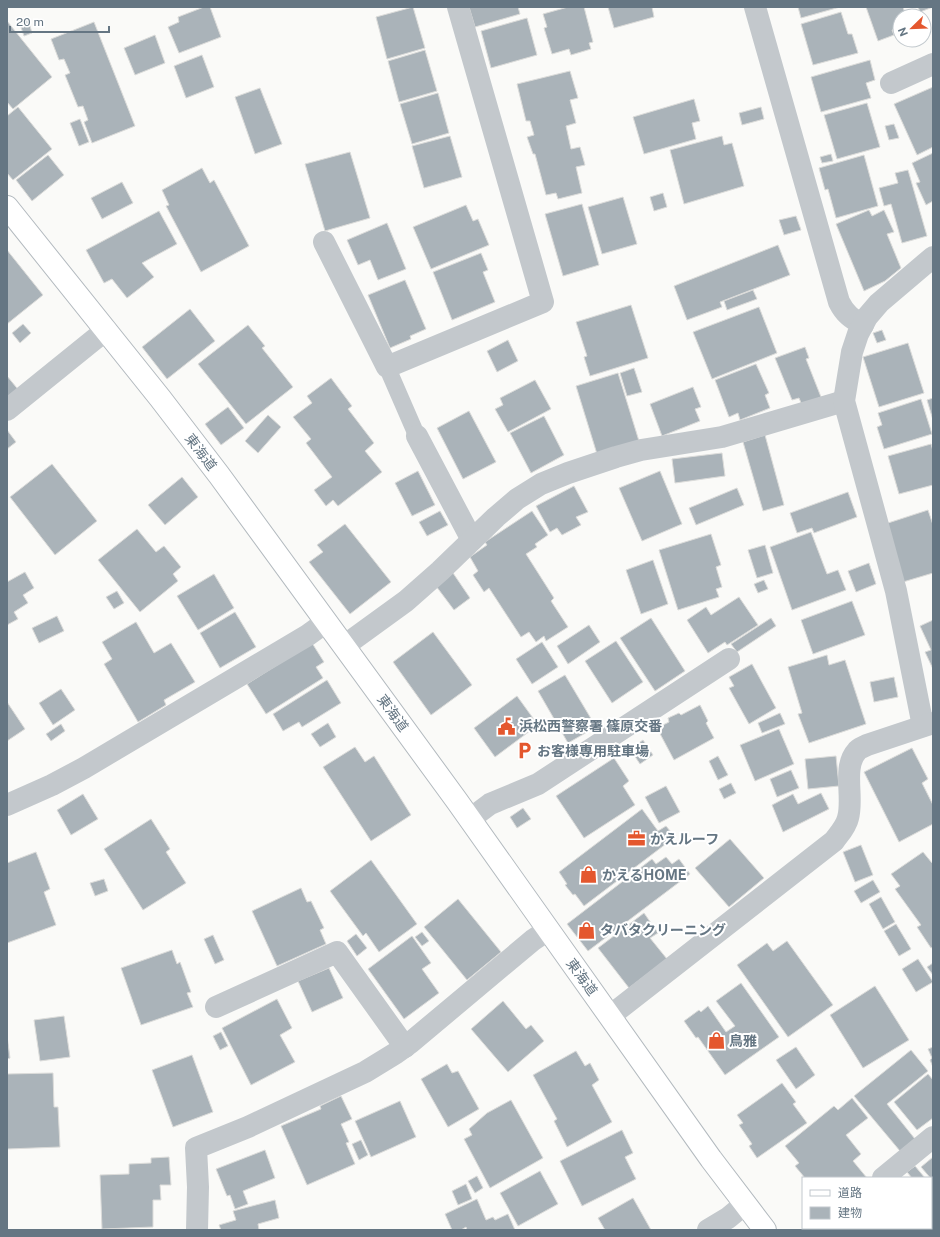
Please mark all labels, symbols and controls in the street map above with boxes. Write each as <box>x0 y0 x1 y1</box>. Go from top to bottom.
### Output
scale bar <box>10 8 109 34</box>
north arrow <box>892 8 932 48</box>
text: 20 m <box>16 15 44 29</box>
text: N <box>896 26 910 38</box>
street label: 東海道 <box>182 430 220 474</box>
street label: 東海道 <box>374 691 412 735</box>
public building icon: 浜松西警察署 篠原交番 <box>496 716 516 736</box>
place label: 浜松西警察署 篠原交番 <box>519 718 662 734</box>
parking icon: お客様専用駐車場 <box>514 741 534 761</box>
place label: お客様専用駐車場 <box>537 743 649 759</box>
office icon: かえルーフ <box>627 829 647 849</box>
place label: かえルーフ <box>650 831 719 847</box>
shop icon: かえるHOME <box>579 865 599 885</box>
place label: かえるHOME <box>602 867 687 883</box>
shop icon: タバタクリーニング <box>577 920 597 940</box>
place label: タバタクリーニング <box>600 922 726 938</box>
street label: 東海道 <box>563 955 601 999</box>
shop icon: 鳥雅 <box>706 1031 726 1051</box>
place label: 鳥雅 <box>729 1033 757 1049</box>
legend <box>802 1177 932 1229</box>
text: 道路 <box>838 1186 862 1200</box>
text: 建物 <box>838 1206 862 1220</box>

